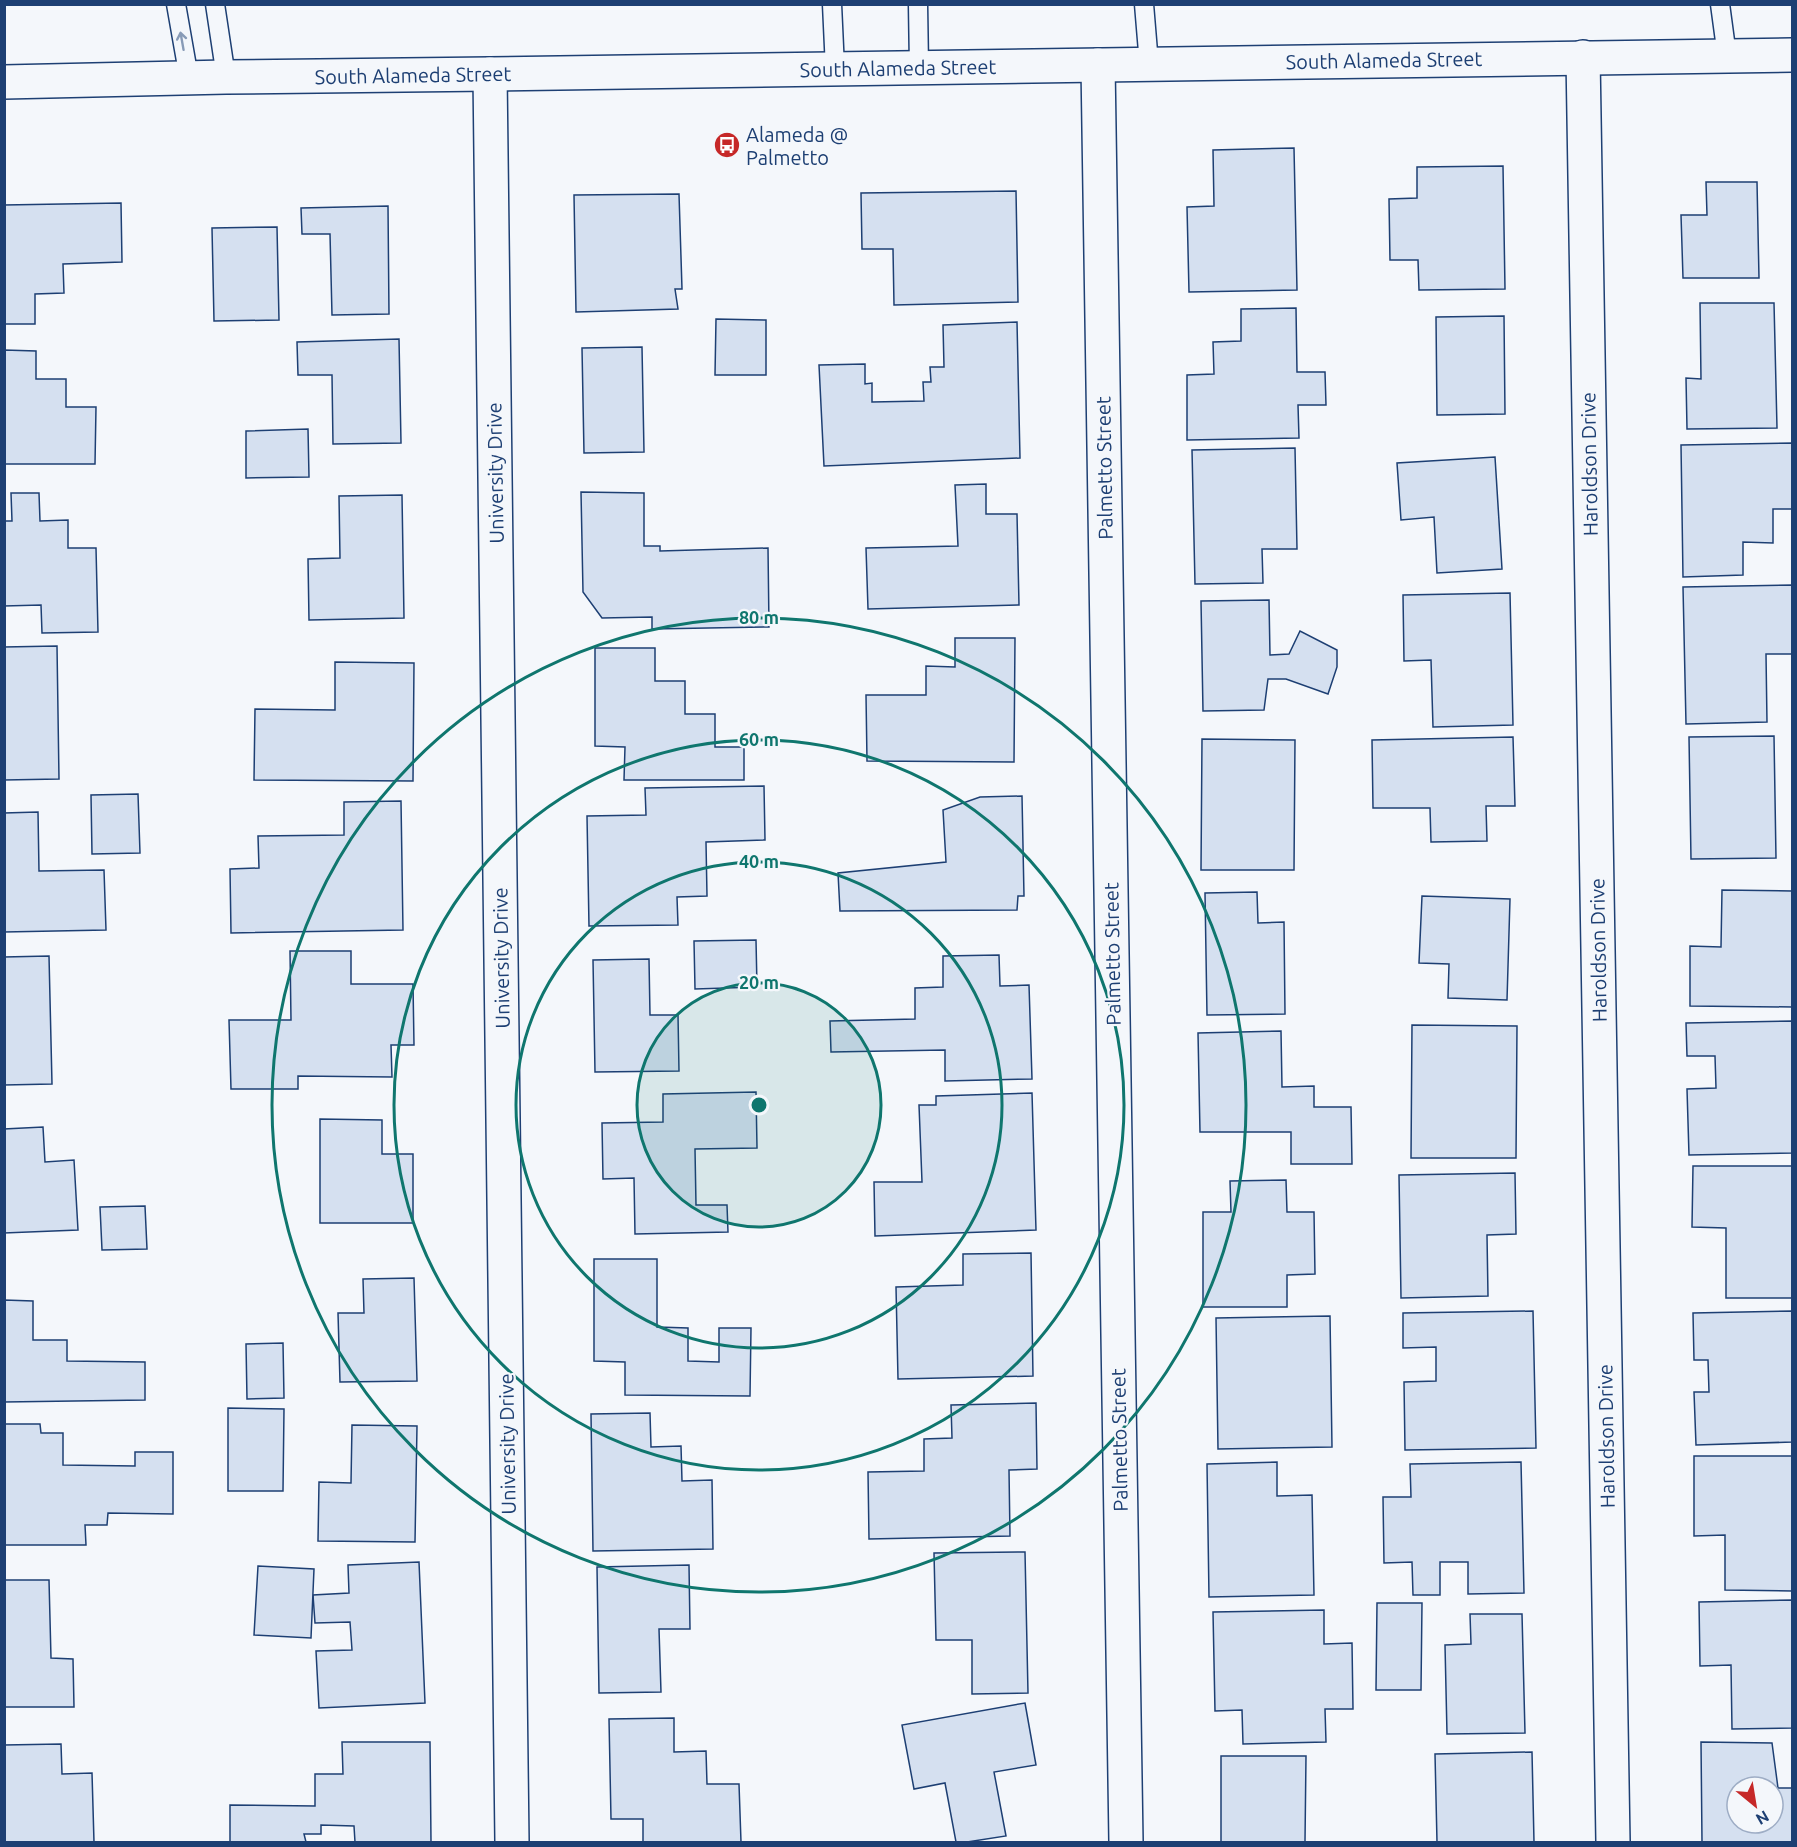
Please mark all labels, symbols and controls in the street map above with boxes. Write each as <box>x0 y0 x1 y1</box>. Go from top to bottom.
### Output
one-way arrow <box>176 32 187 51</box>
street label: South Alameda Street <box>1285 47 1483 73</box>
street label: South Alameda Street <box>799 55 997 81</box>
street label: South Alameda Street <box>314 62 512 88</box>
place label: Alameda @ Palmetto <box>746 123 848 169</box>
bus stop icon: Alameda @ Palmetto <box>712 130 742 160</box>
street label: Haroldson Drive <box>1576 392 1602 536</box>
street label: Palmetto Street <box>1091 396 1117 540</box>
street label: University Drive <box>482 402 508 544</box>
text: 80 m <box>739 607 779 627</box>
text: 60 m <box>739 729 779 749</box>
text: 40 m <box>739 851 779 871</box>
street label: Haroldson Drive <box>1585 878 1611 1022</box>
street label: Palmetto Street <box>1099 882 1125 1026</box>
street label: University Drive <box>488 887 514 1029</box>
text: 20 m <box>739 972 779 992</box>
centre of rings <box>749 1095 769 1115</box>
street label: Haroldson Drive <box>1593 1364 1619 1508</box>
street label: Palmetto Street <box>1106 1368 1132 1512</box>
street label: University Drive <box>494 1373 520 1515</box>
north arrow <box>1725 1775 1785 1835</box>
text: N <box>1753 1807 1772 1829</box>

